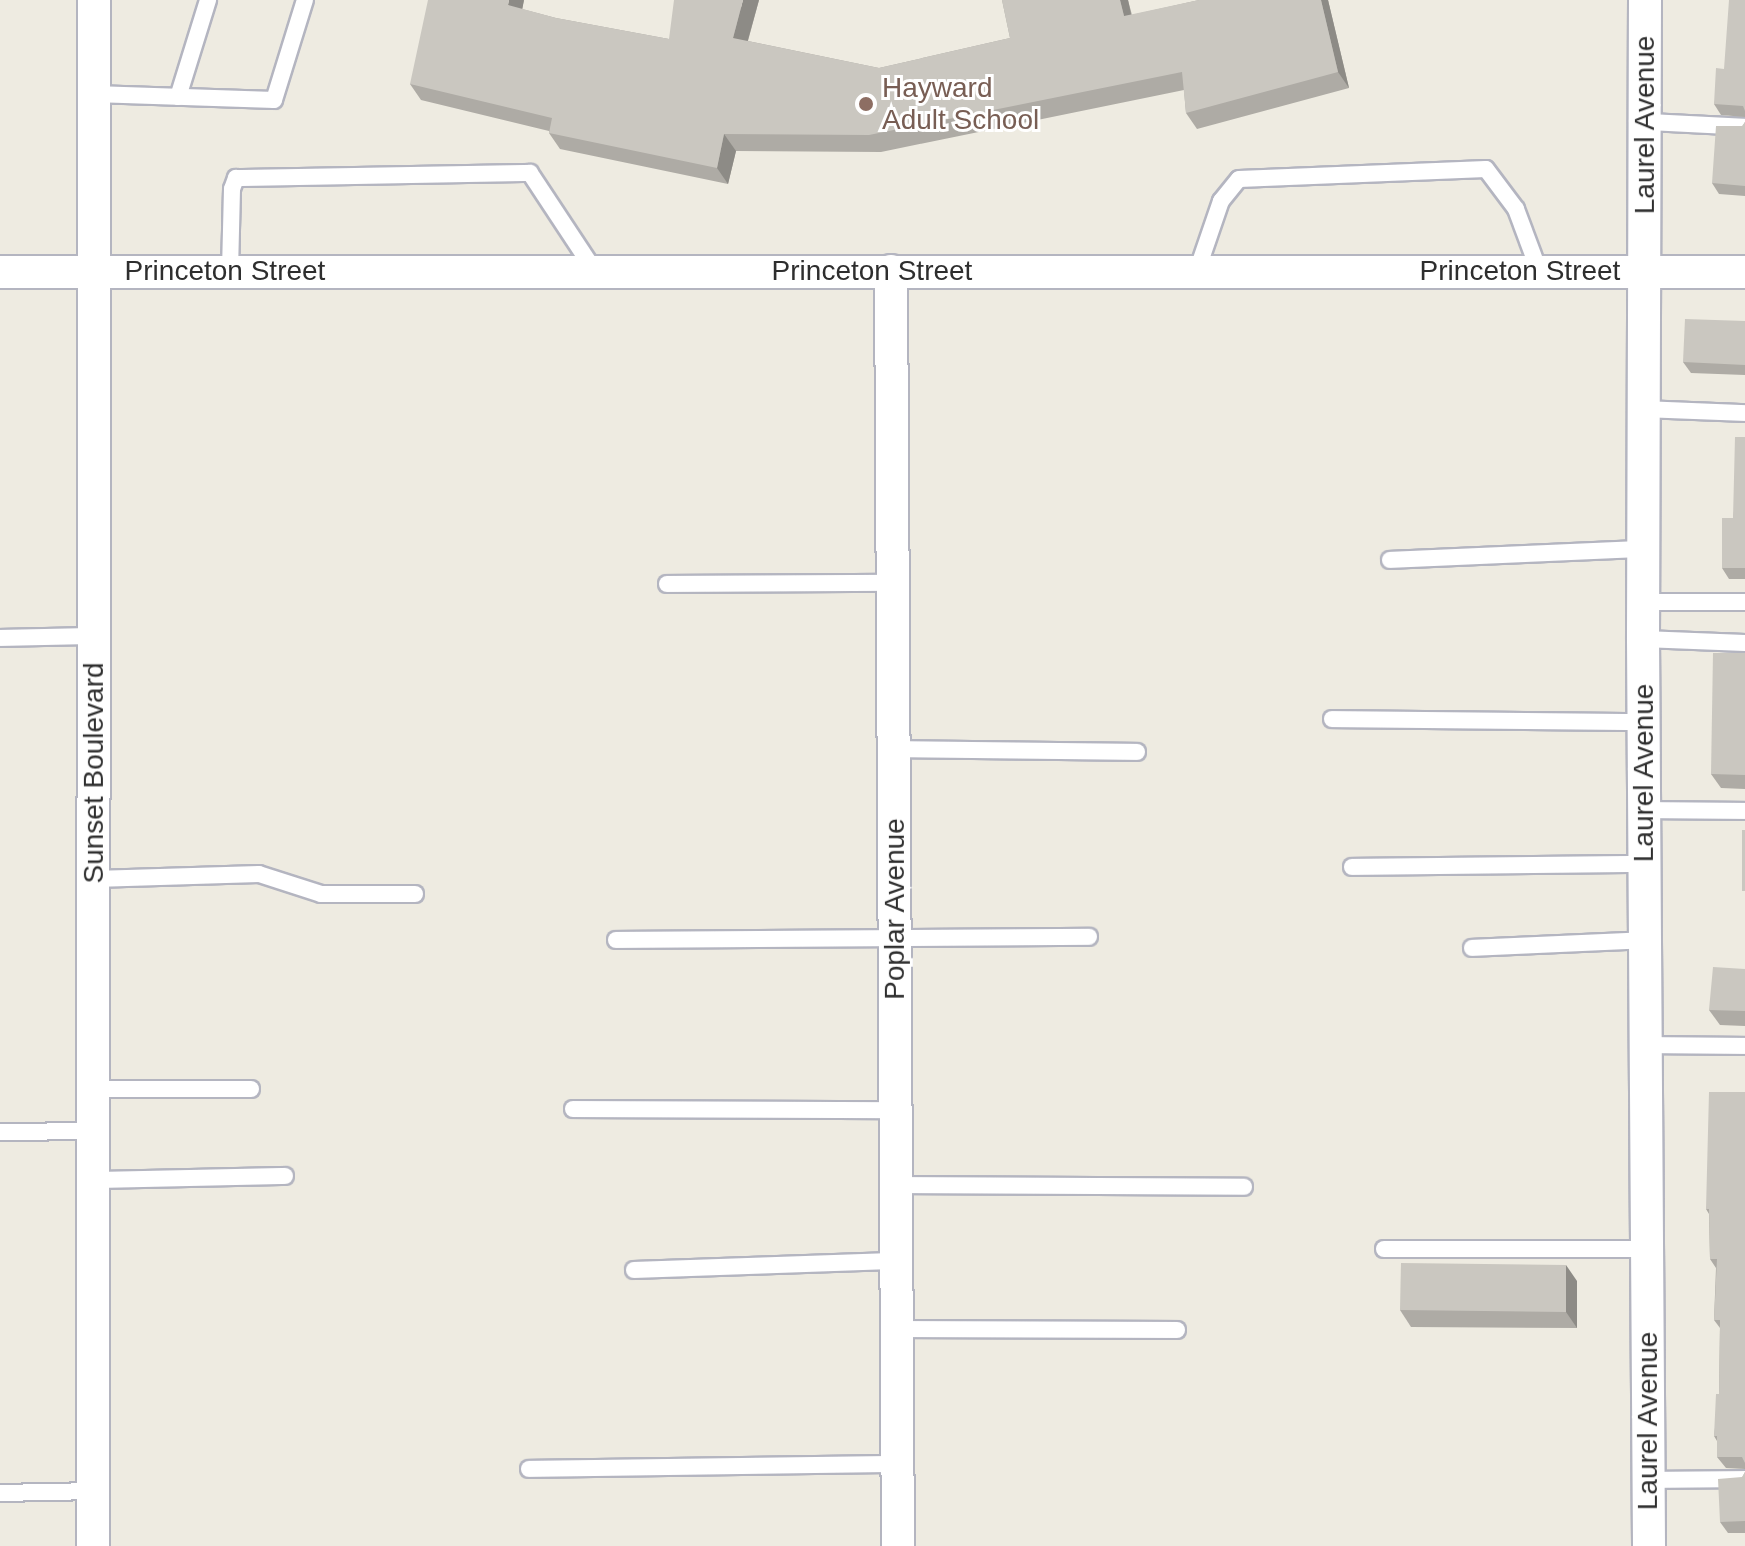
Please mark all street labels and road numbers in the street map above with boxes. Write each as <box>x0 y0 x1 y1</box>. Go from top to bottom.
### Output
street label: Laurel Avenue <box>1628 35 1662 215</box>
street label: Princeton Street <box>125 254 325 288</box>
street label: Princeton Street <box>772 254 972 288</box>
street label: Princeton Street <box>1420 254 1620 288</box>
street label: Sunset Boulevard <box>77 662 111 884</box>
street label: Laurel Avenue <box>1627 683 1661 863</box>
street label: Poplar Avenue <box>878 817 912 1001</box>
street label: Laurel Avenue <box>1631 1331 1665 1511</box>

